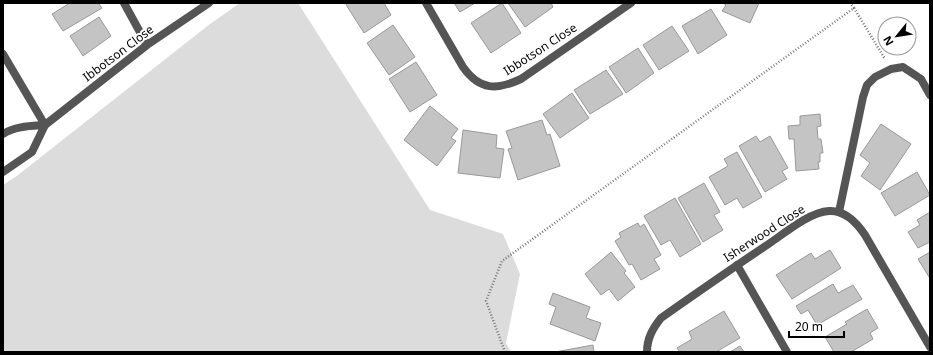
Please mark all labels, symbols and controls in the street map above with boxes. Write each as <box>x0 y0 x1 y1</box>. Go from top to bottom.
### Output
north arrow <box>877 16 917 56</box>
street label: Ibbotson Close <box>500 19 580 79</box>
street label: Ibbotson Close <box>79 21 157 85</box>
text: N <box>879 34 897 49</box>
street label: Isherwood Close <box>720 200 808 266</box>
scale bar <box>789 313 844 339</box>
text: 20 m <box>795 318 823 335</box>

